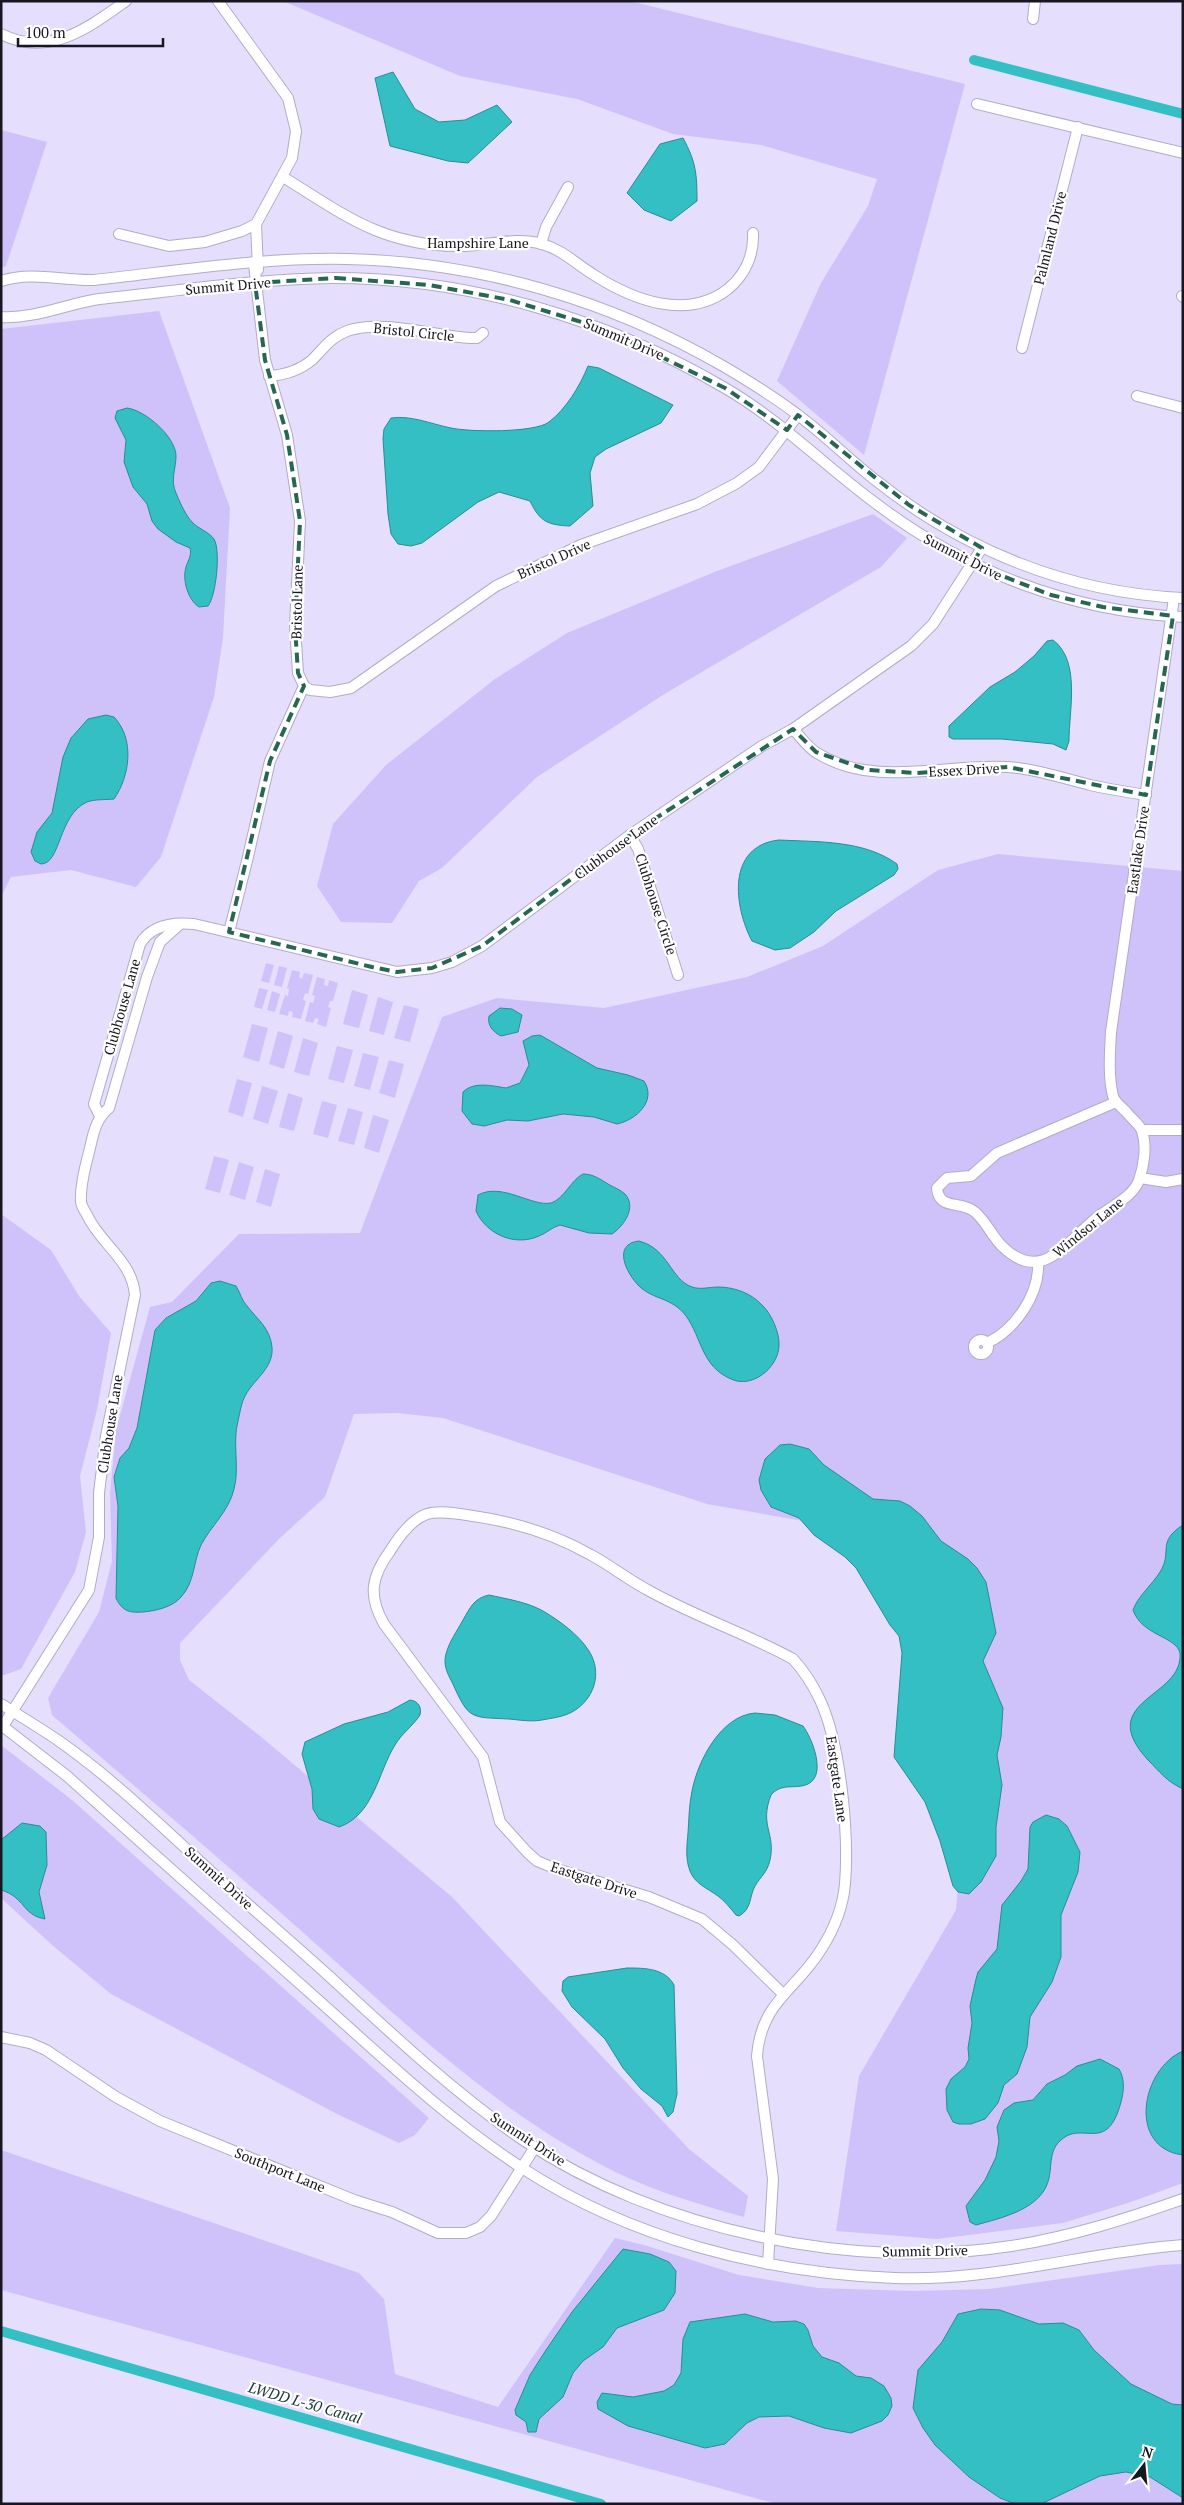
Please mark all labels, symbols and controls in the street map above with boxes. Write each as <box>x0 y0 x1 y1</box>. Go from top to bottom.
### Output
scale bar <box>18 15 162 47</box>
text: 100 m <box>25 22 66 42</box>
street label: Palmland Drive <box>1029 189 1070 287</box>
street label: Hampshire Lane <box>427 233 529 252</box>
street label: Summit Drive <box>184 272 272 299</box>
street label: Summit Drive <box>581 313 667 364</box>
street label: Bristol Circle <box>373 318 455 345</box>
street label: Summit Drive <box>921 529 1006 585</box>
street label: Bristol Drive <box>514 534 593 583</box>
street label: Bristol Lane <box>286 564 307 640</box>
street label: Essex Drive <box>928 758 1000 781</box>
street label: Eastlake Drive <box>1122 805 1153 895</box>
street label: Clubhouse Lane <box>570 810 662 884</box>
street label: Clubhouse Circle <box>631 851 682 957</box>
street label: Clubhouse Lane <box>99 956 144 1057</box>
street label: Windsor Lane <box>1048 1192 1127 1261</box>
street label: Clubhouse Lane <box>92 1373 127 1475</box>
street label: Eastgate Lane <box>822 1735 853 1823</box>
street label: Summit Drive <box>181 1842 258 1913</box>
street label: Eastgate Drive <box>548 1857 640 1902</box>
street label: Summit Drive <box>487 2107 569 2170</box>
street label: Southport Lane <box>232 2143 328 2196</box>
street label: Summit Drive <box>882 2240 968 2261</box>
water label: LWDD L-30 Canal <box>245 2376 365 2428</box>
north arrow <box>1119 2440 1169 2490</box>
text: N <box>1140 2441 1156 2463</box>

